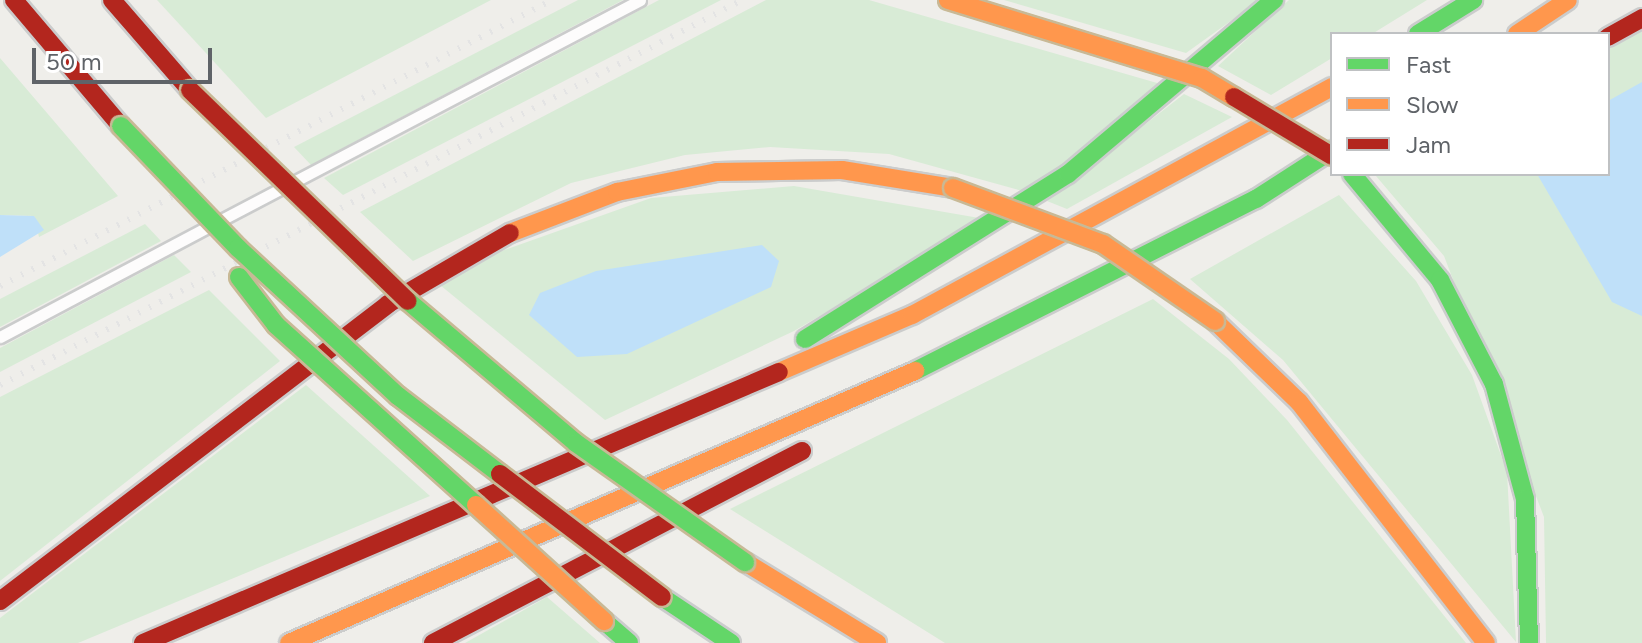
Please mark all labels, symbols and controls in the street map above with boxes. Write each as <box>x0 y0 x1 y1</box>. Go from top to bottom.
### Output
scale bar <box>36 32 216 82</box>
legend <box>1330 32 1610 176</box>
text: 50 m <box>46 47 102 76</box>
text: Fast <box>1406 50 1451 79</box>
text: Slow <box>1406 90 1458 119</box>
text: Jam <box>1406 130 1451 159</box>

